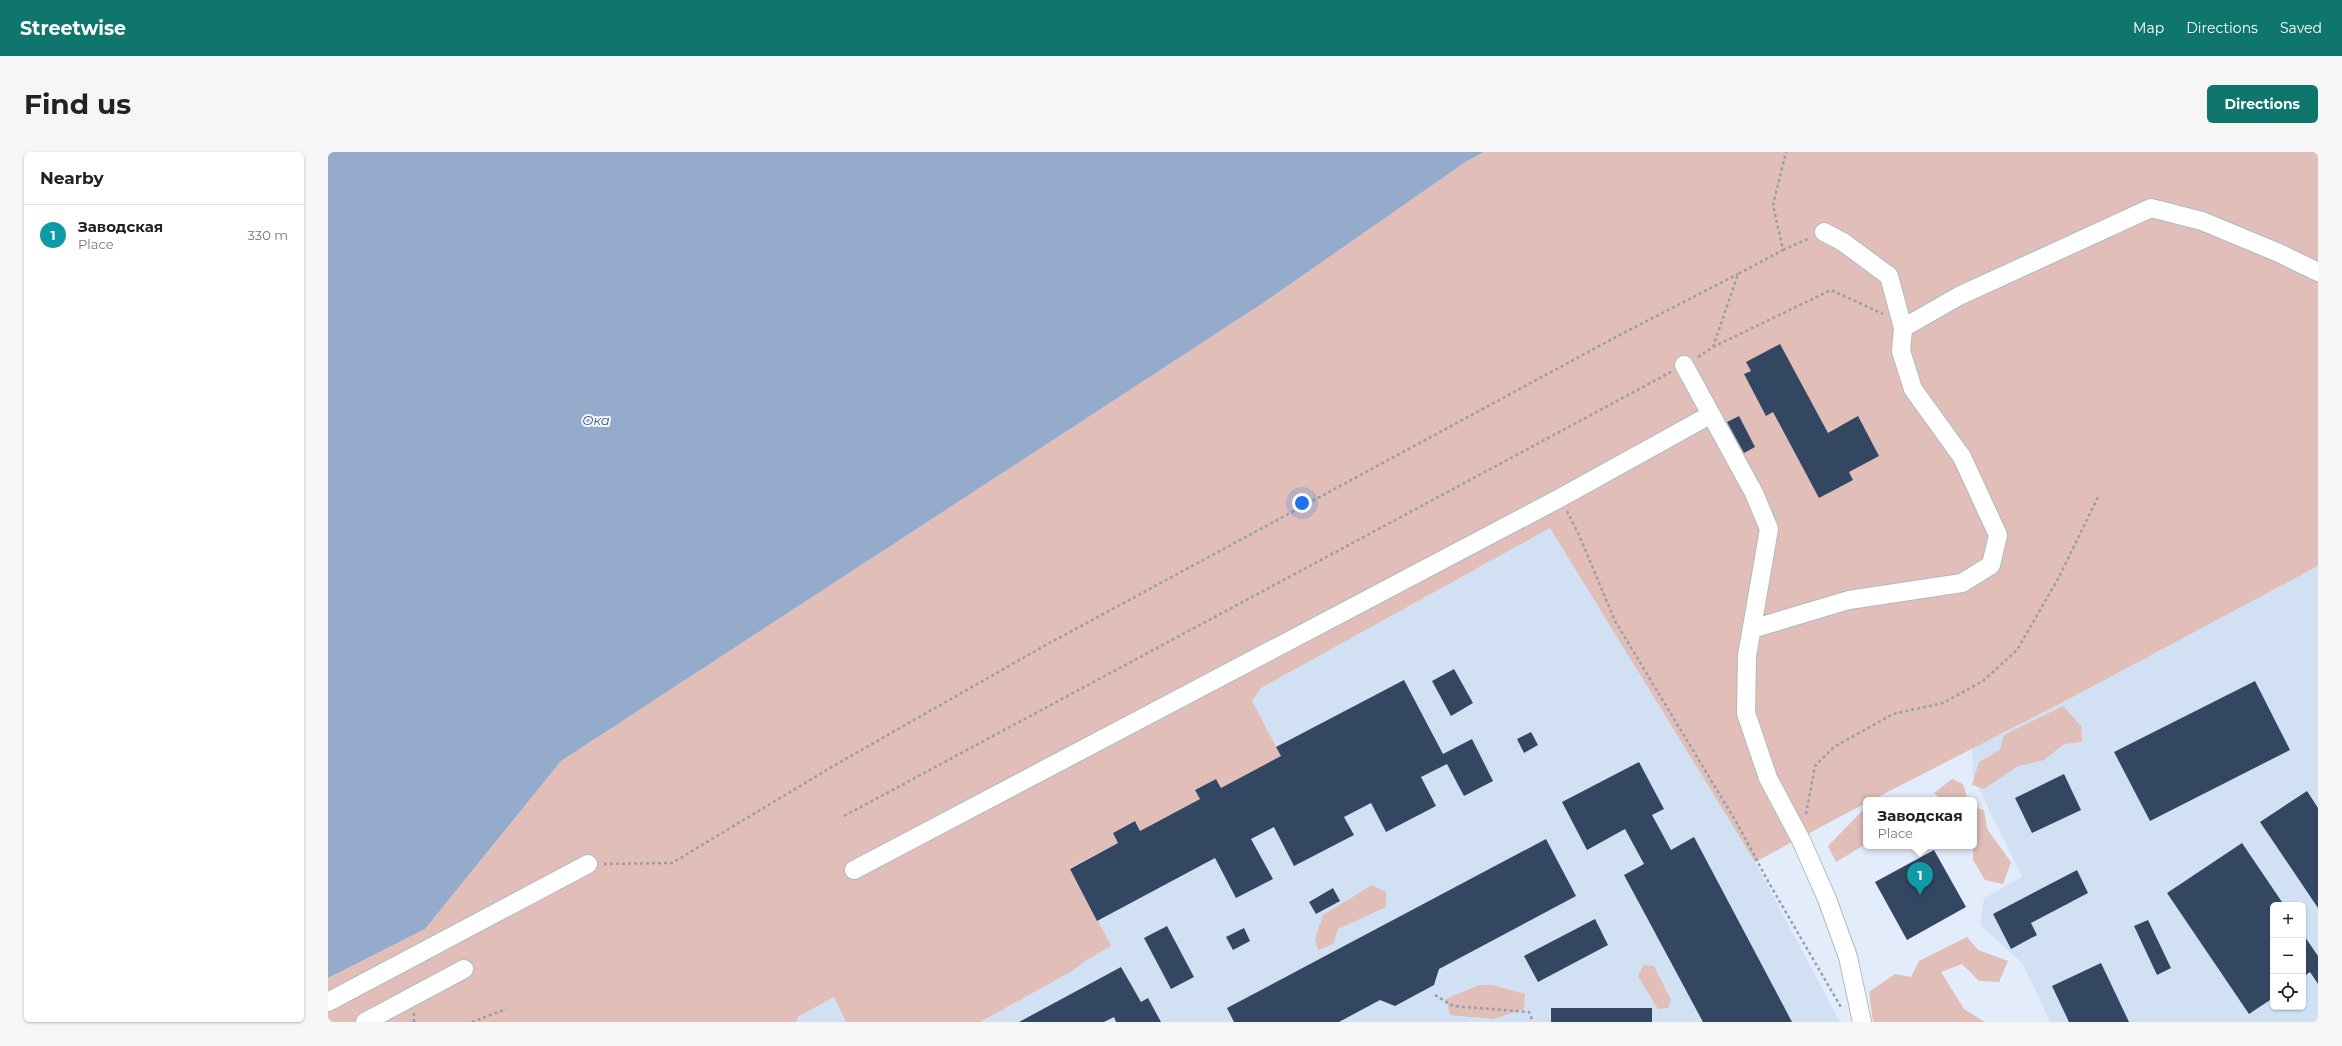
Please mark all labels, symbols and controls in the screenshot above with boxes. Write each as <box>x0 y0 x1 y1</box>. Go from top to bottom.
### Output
text: Streetwise <box>20 17 126 40</box>
text: Map <box>2133 19 2164 37</box>
text: Directions <box>2186 19 2258 37</box>
text: Saved <box>2280 19 2322 37</box>
button: Directions <box>2207 85 2318 123</box>
text: Find us <box>24 87 131 121</box>
text: Nearby <box>40 168 104 188</box>
text: Заводская <box>78 217 163 236</box>
text: 1 <box>50 227 56 243</box>
text: 330 m <box>248 227 288 243</box>
text: Place <box>78 236 114 252</box>
water label: Ока <box>582 412 610 428</box>
your location <box>1292 493 1312 513</box>
popup <box>1863 797 1977 849</box>
text: Заводская <box>1877 806 1963 825</box>
text: Place <box>1877 825 1913 841</box>
pin: 1 <box>1907 862 1933 895</box>
map controls <box>2270 902 2306 1010</box>
button: + <box>2270 902 2306 938</box>
button: − <box>2270 938 2306 974</box>
button: locate <box>2270 974 2306 1010</box>

